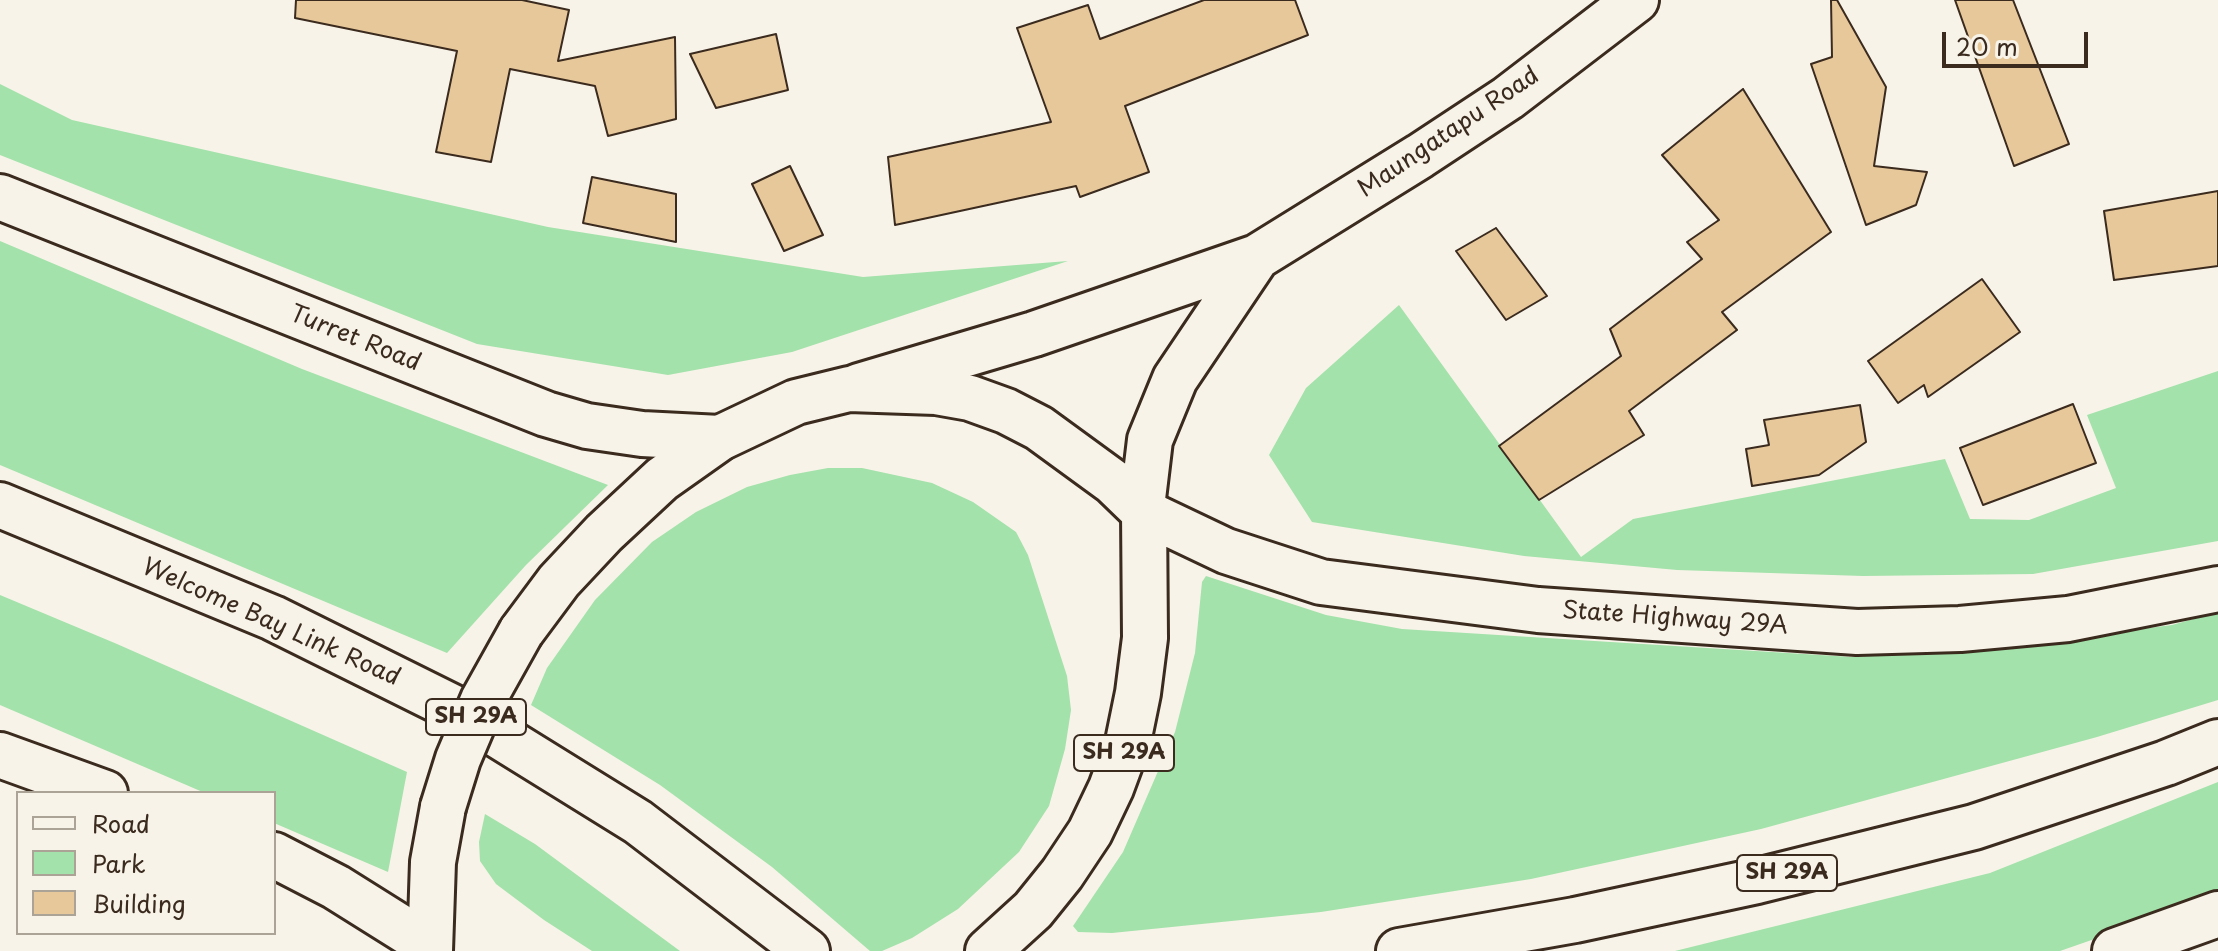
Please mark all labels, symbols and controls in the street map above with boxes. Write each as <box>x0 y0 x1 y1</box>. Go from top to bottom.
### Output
scale bar <box>1946 16 2092 66</box>
text: 20 m <box>1956 28 2018 64</box>
street label: Maungatapu Road <box>1353 62 1545 204</box>
street label: Turret Road <box>285 300 425 378</box>
street label: Welcome Bay Link Road <box>138 553 404 693</box>
street label: State Highway 29A <box>1561 597 1789 641</box>
road number: SH 29A <box>426 699 526 735</box>
road number: SH 29A <box>1074 735 1174 771</box>
legend <box>16 791 276 935</box>
text: Road <box>92 805 150 841</box>
text: Park <box>92 845 146 881</box>
road number: SH 29A <box>1737 855 1837 891</box>
text: Building <box>92 885 186 921</box>

